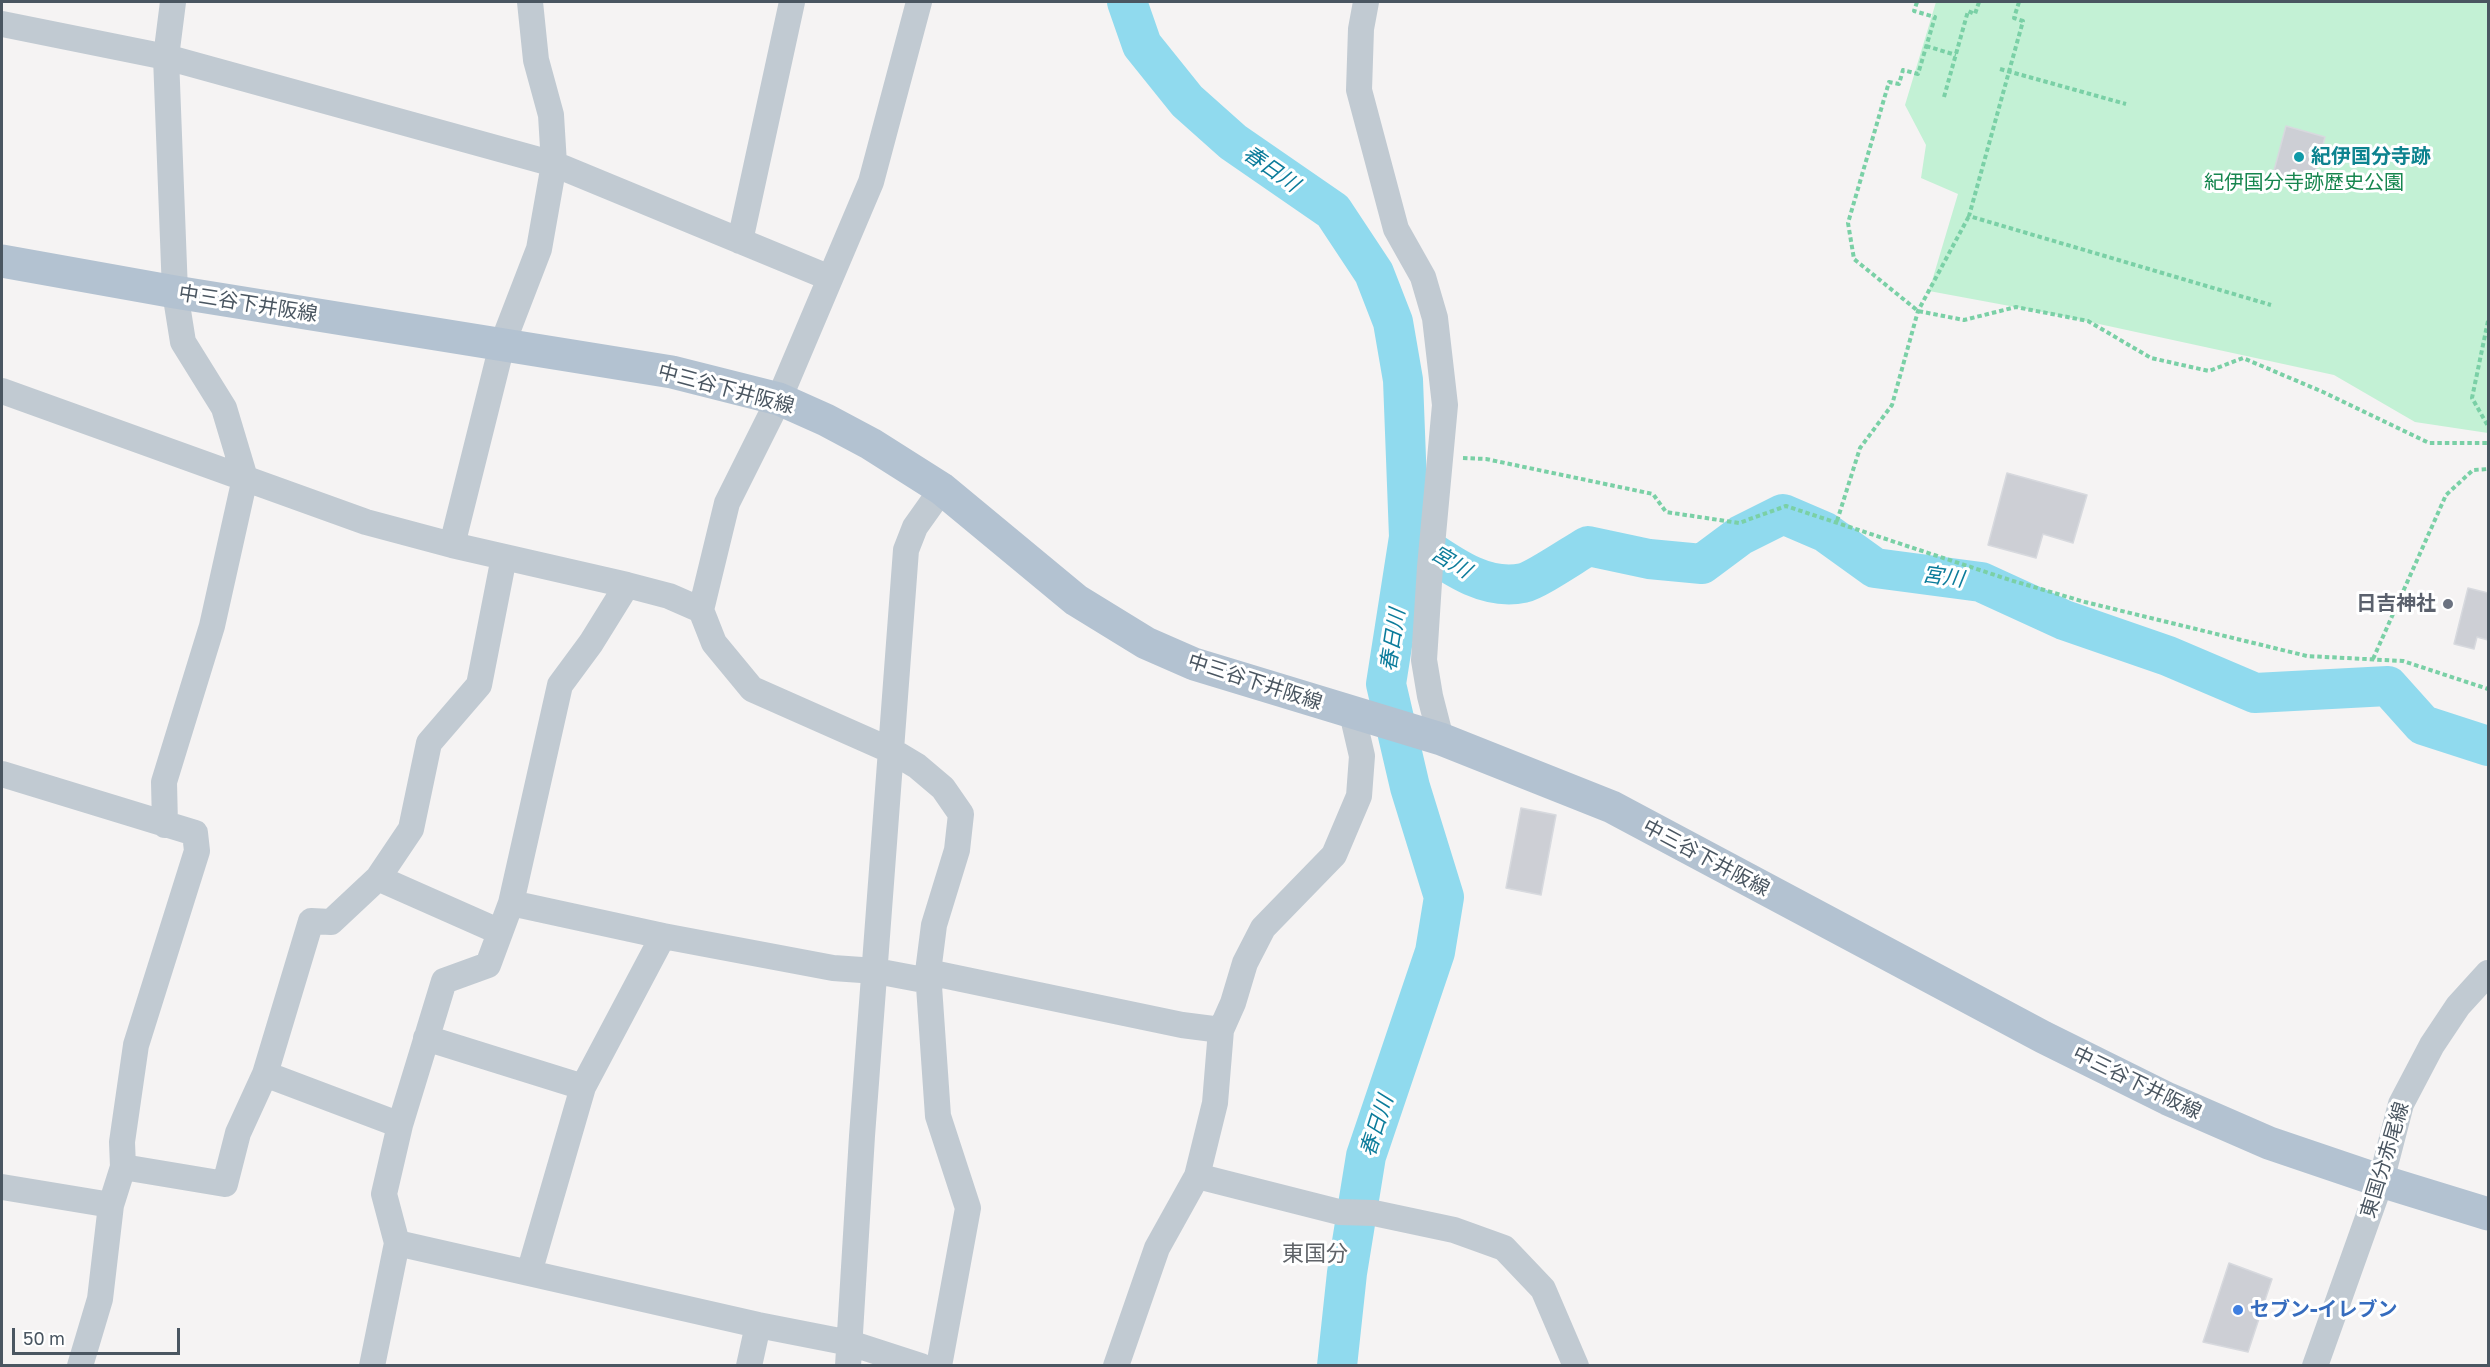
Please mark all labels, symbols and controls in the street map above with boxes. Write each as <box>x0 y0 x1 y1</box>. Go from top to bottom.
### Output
water label: 春日川 <box>1238 141 1304 197</box>
place label: 紀伊国分寺跡 <box>2311 145 2431 169</box>
marker: 紀伊国分寺跡 <box>2292 150 2306 164</box>
park label: 紀伊国分寺跡歴史公園 <box>2204 171 2404 195</box>
street label: 中三谷下井阪線 <box>177 281 319 327</box>
street label: 中三谷下井阪線 <box>655 359 797 419</box>
water label: 宮川 <box>1427 540 1475 584</box>
water label: 宮川 <box>1920 562 1966 592</box>
place label: 日吉神社 <box>2356 592 2436 616</box>
marker: 日吉神社 <box>2441 597 2455 611</box>
water label: 春日川 <box>1376 607 1410 673</box>
street label: 中三谷下井阪線 <box>1185 649 1325 715</box>
street label: 中三谷下井阪線 <box>1639 815 1773 901</box>
street label: 中三谷下井阪線 <box>2069 1042 2205 1124</box>
water label: 春日川 <box>1355 1092 1399 1160</box>
street label: 東国分赤尾線 <box>2356 1099 2414 1221</box>
district label: 東国分 <box>1282 1241 1348 1267</box>
place label: セブン-イレブン <box>2250 1298 2398 1322</box>
marker: セブン-イレブン <box>2231 1303 2245 1317</box>
scale bar <box>15 1316 183 1354</box>
text: 50 m <box>23 1327 65 1349</box>

